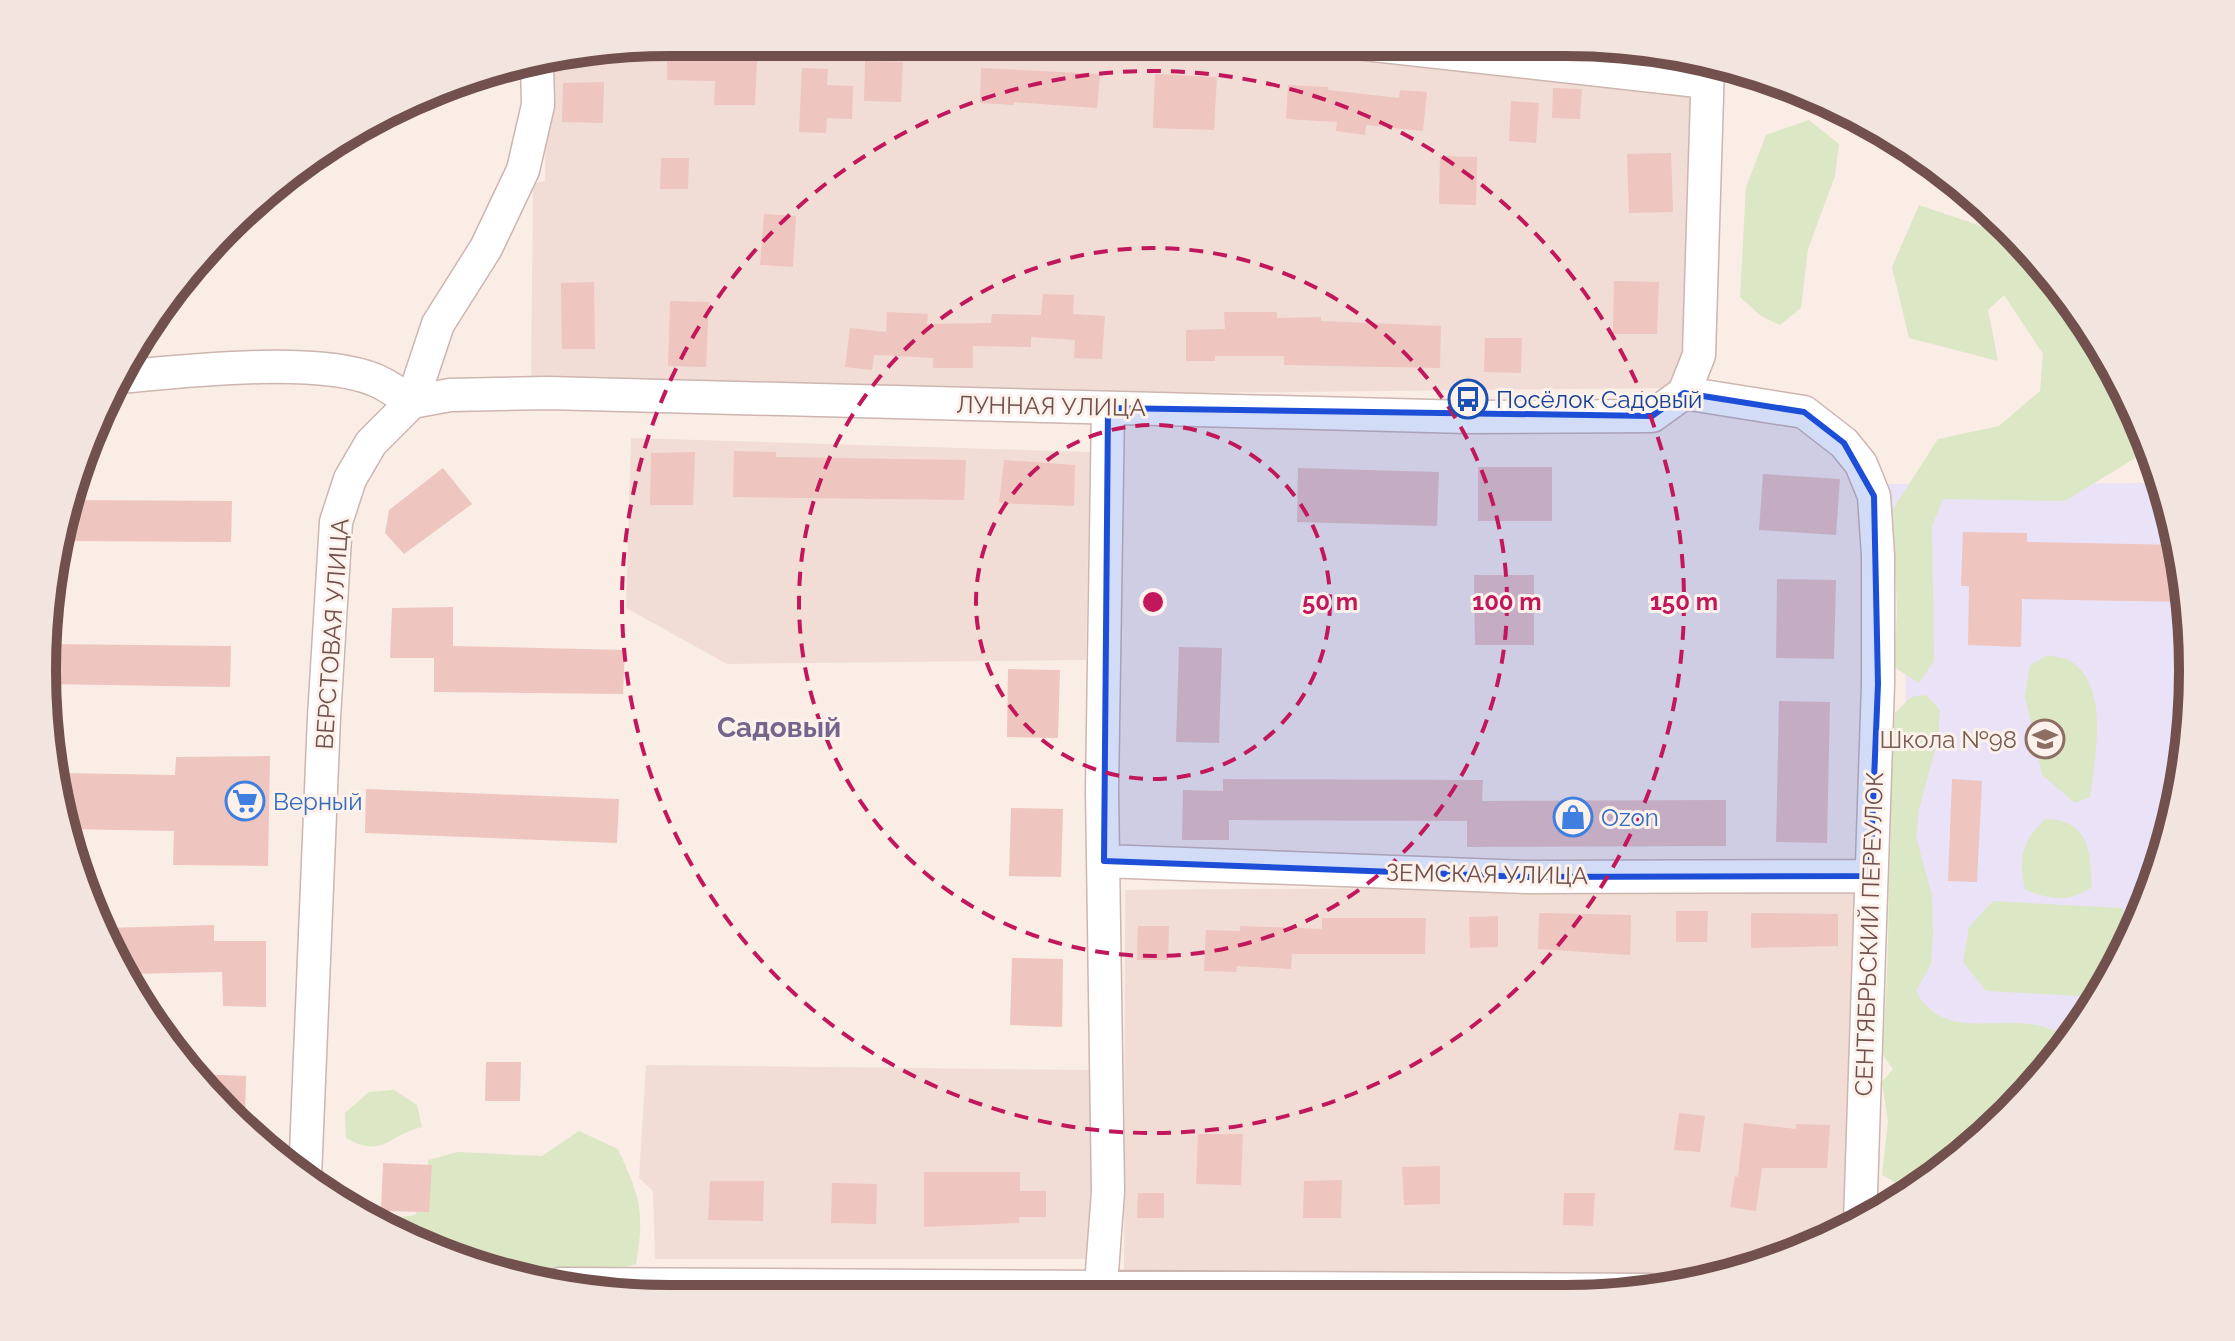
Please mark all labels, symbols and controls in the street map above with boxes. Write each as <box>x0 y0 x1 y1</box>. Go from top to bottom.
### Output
bus stop icon: Посёлок Садовый <box>1447 378 1489 420</box>
place label: Посёлок Садовый <box>1496 385 1702 414</box>
street label: ЛУННАЯ УЛИЦА <box>956 390 1146 422</box>
street label: ВЕРСТОВАЯ УЛИЦА <box>309 517 355 751</box>
text: 50 m <box>1302 587 1358 616</box>
text: 100 m <box>1472 587 1542 616</box>
text: 150 m <box>1650 587 1718 616</box>
centre of rings <box>1139 588 1167 616</box>
district label: Садовый <box>717 711 841 744</box>
school or university icon: Школа №98 <box>2024 718 2066 760</box>
place label: Школа №98 <box>1880 725 2017 754</box>
street label: СЕНТЯБРЬСКИЙ ПЕРЕУЛОК <box>1849 771 1889 1097</box>
supermarket icon: Верный <box>224 780 266 822</box>
place label: Верный <box>273 787 362 816</box>
shop icon: Ozon <box>1552 796 1594 838</box>
place label: Ozon <box>1601 803 1659 832</box>
street label: ЗЕМСКАЯ УЛИЦА <box>1386 858 1588 890</box>

